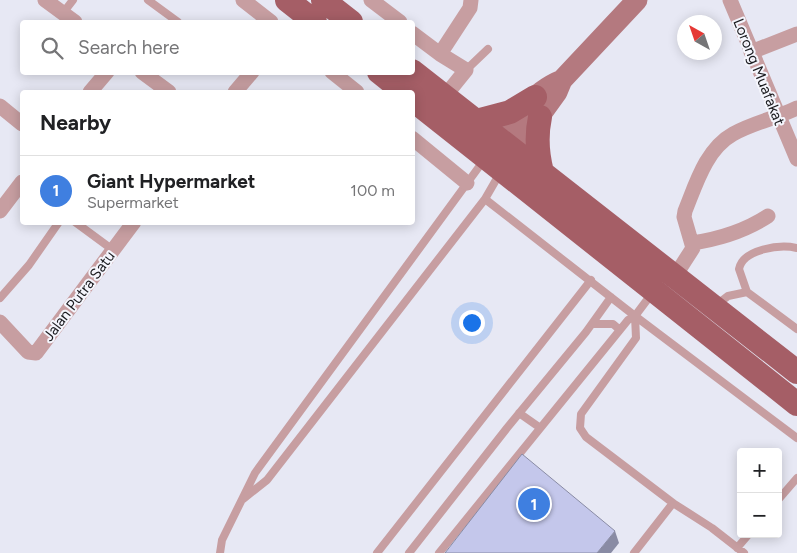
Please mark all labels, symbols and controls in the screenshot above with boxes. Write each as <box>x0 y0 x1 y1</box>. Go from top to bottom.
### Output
north arrow <box>677 15 722 60</box>
street label: Lorong Muafakat <box>729 16 789 128</box>
search box <box>20 20 415 75</box>
icon: search <box>38 34 66 62</box>
text: Search here <box>78 36 180 59</box>
text: Nearby <box>40 110 111 135</box>
text: Giant Hypermarket <box>87 170 255 193</box>
text: 1 <box>53 181 59 200</box>
text: 100 m <box>350 181 395 200</box>
text: Supermarket <box>87 193 179 212</box>
street label: Jalan Putra Satu <box>39 247 119 345</box>
your location <box>459 310 485 336</box>
map controls <box>737 448 782 538</box>
button: + <box>737 448 782 493</box>
pin: 1 <box>518 485 550 523</box>
button: − <box>737 493 782 538</box>

